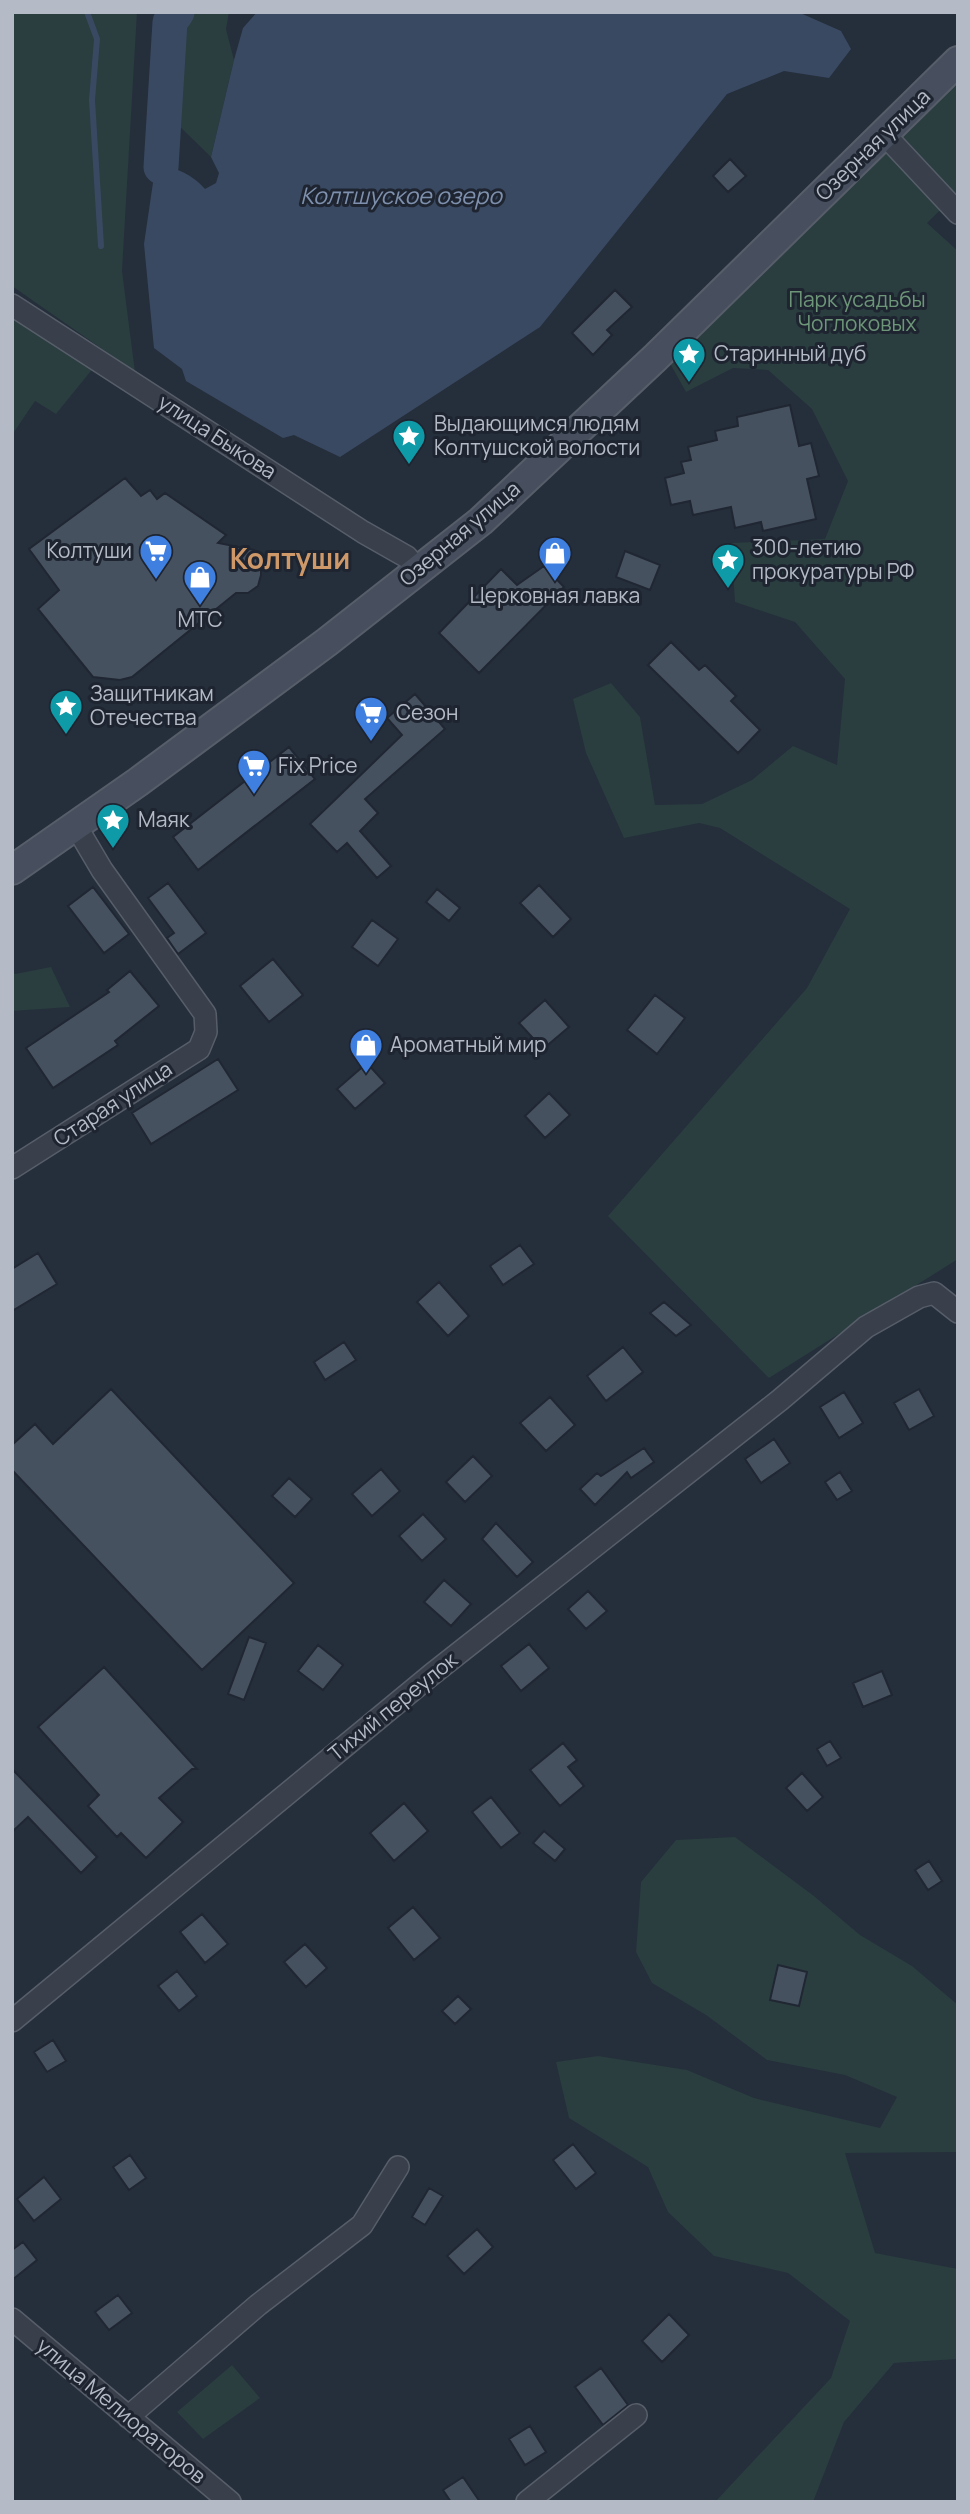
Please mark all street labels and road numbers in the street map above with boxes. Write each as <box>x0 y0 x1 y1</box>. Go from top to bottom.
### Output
street label: Озерная улица <box>809 82 936 206</box>
street label: улица Быкова <box>153 387 282 485</box>
street label: Озерная улица <box>393 475 526 592</box>
street label: Старая улица <box>48 1054 177 1152</box>
street label: Тихий переулок <box>322 1645 463 1767</box>
street label: улица Мелиораторов <box>31 2331 212 2489</box>

